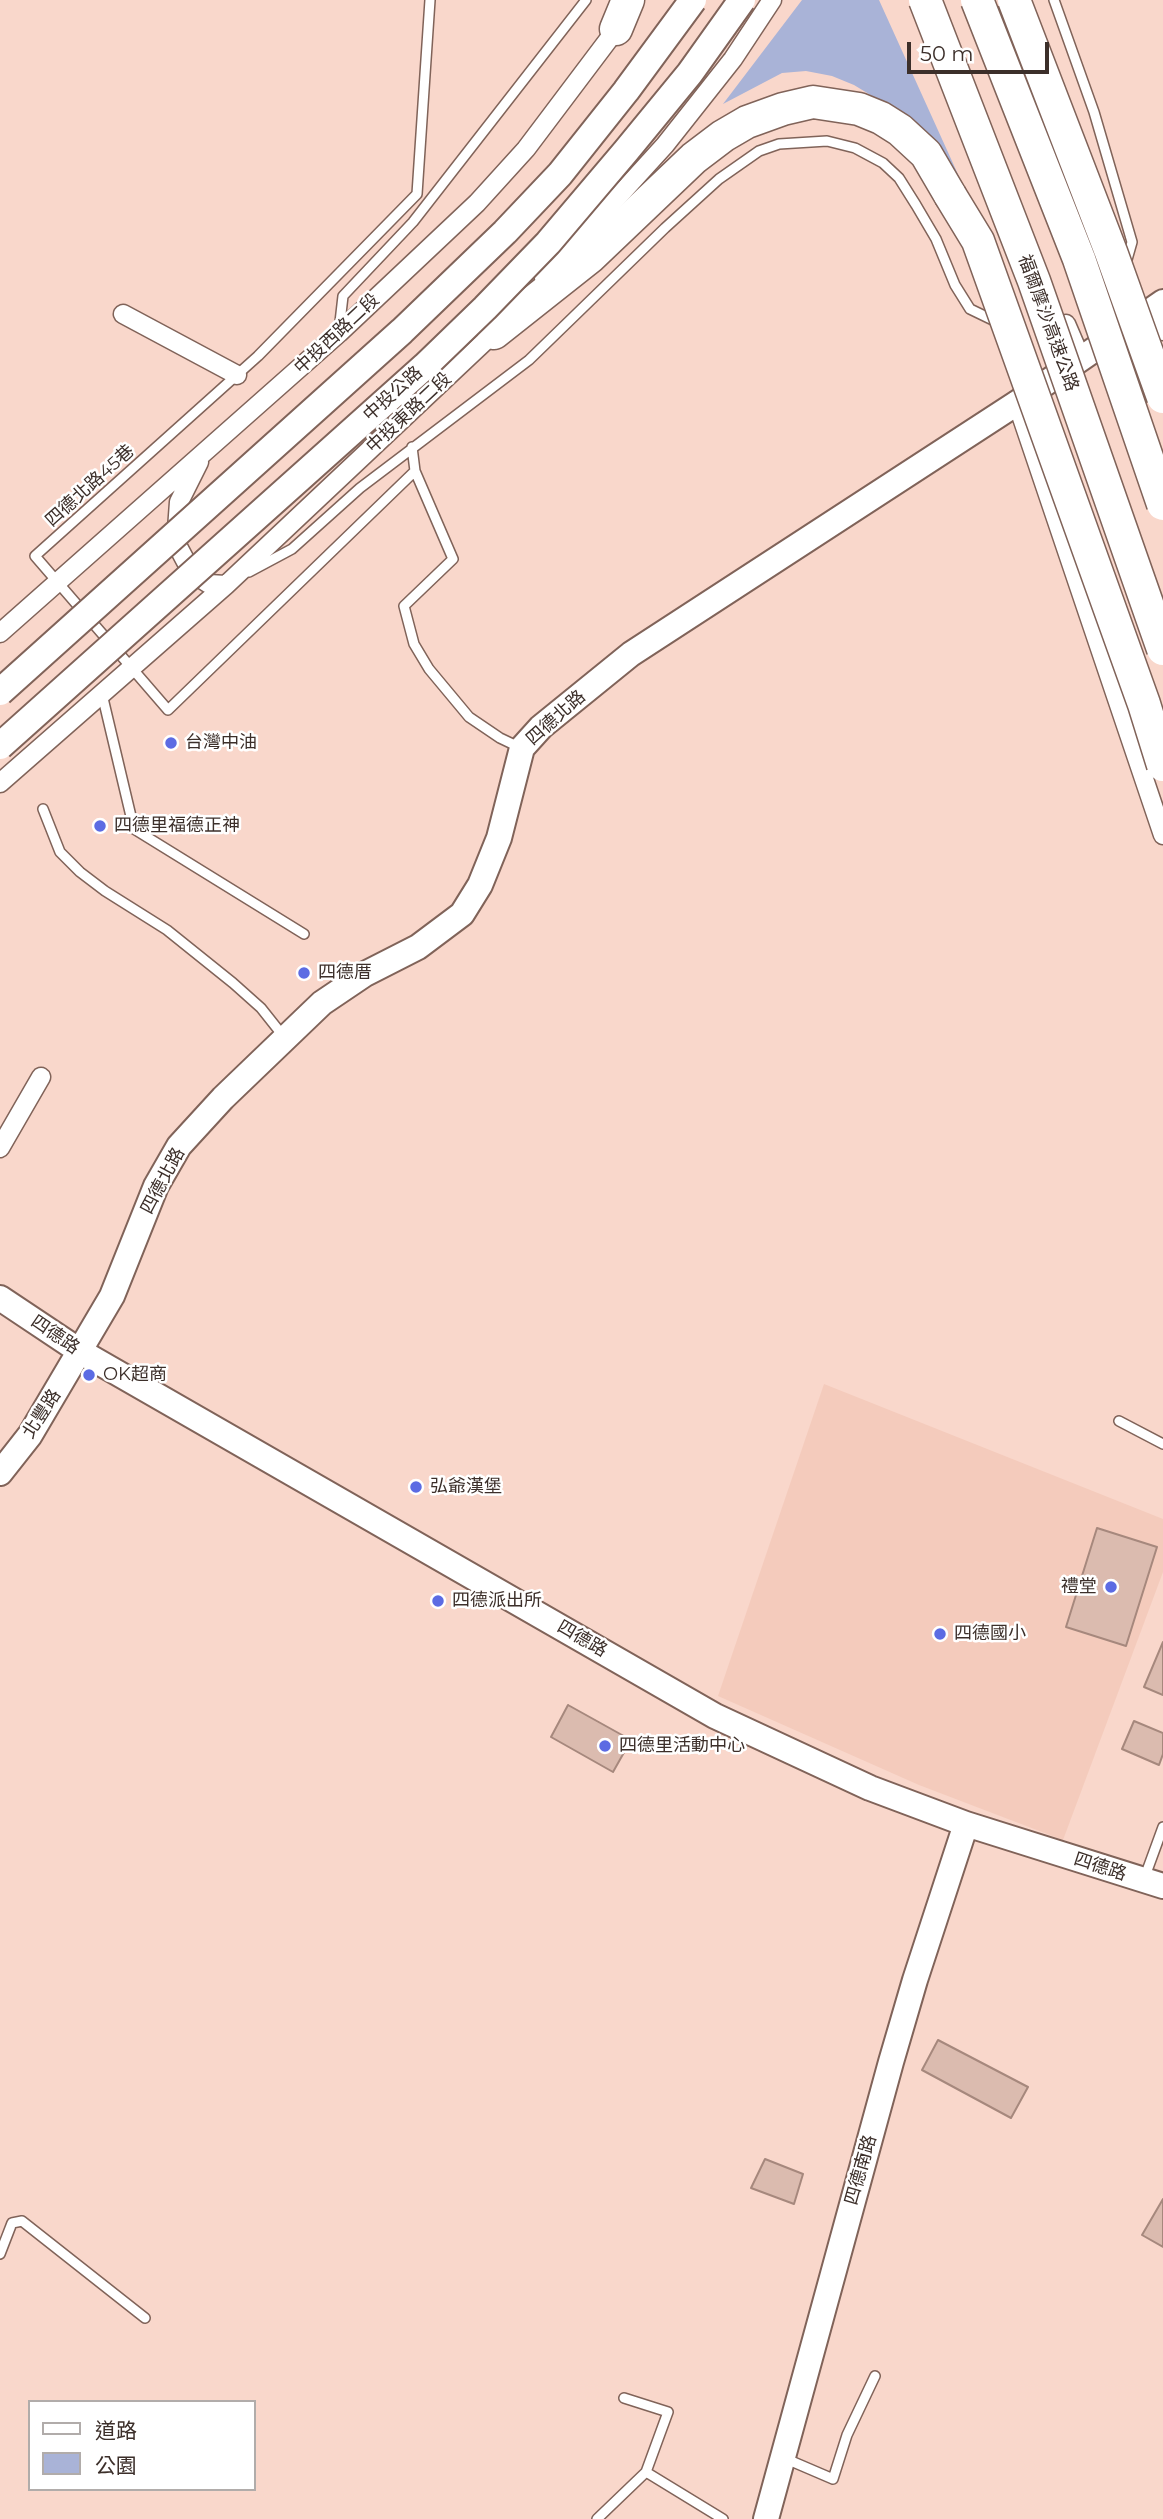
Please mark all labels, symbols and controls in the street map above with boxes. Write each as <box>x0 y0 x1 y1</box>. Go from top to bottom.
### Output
scale bar <box>911 28 1053 72</box>
text: 50 m <box>920 41 974 66</box>
street label: 福爾摩沙高速公路 <box>1013 252 1083 394</box>
street label: 中投西路二段 <box>290 289 384 379</box>
street label: 中投公路 <box>359 362 427 426</box>
street label: 中投東路二段 <box>362 368 456 458</box>
street label: 四德北路45巷 <box>41 440 139 532</box>
street label: 四德北路 <box>522 686 590 750</box>
place label: 台灣中油 <box>185 732 257 754</box>
marker: 台灣中油 <box>163 735 179 751</box>
place label: 四德里福德正神 <box>114 815 240 837</box>
marker: 四德里福德正神 <box>92 818 108 834</box>
place label: 四德厝 <box>318 962 372 984</box>
marker: 四德厝 <box>296 965 312 981</box>
street label: 四德北路 <box>137 1144 189 1218</box>
street label: 四德路 <box>27 1311 83 1359</box>
place label: OK超商 <box>103 1364 167 1386</box>
marker: OK超商 <box>81 1367 97 1383</box>
street label: 北豐路 <box>18 1385 66 1443</box>
place label: 弘爺漢堡 <box>430 1476 502 1498</box>
marker: 弘爺漢堡 <box>408 1479 424 1495</box>
place label: 禮堂 <box>1061 1576 1097 1598</box>
marker: 禮堂 <box>1103 1579 1119 1595</box>
place label: 四德派出所 <box>452 1590 542 1612</box>
marker: 四德派出所 <box>430 1593 446 1609</box>
street label: 四德路 <box>553 1616 611 1662</box>
place label: 四德國小 <box>954 1623 1026 1645</box>
marker: 四德國小 <box>932 1626 948 1642</box>
place label: 四德里活動中心 <box>619 1735 745 1757</box>
marker: 四德里活動中心 <box>597 1738 613 1754</box>
street label: 四德路 <box>1071 1848 1129 1886</box>
street label: 四德南路 <box>841 2132 881 2208</box>
legend <box>28 2400 256 2491</box>
text: 道路 <box>95 2418 137 2443</box>
text: 公園 <box>95 2453 137 2478</box>

